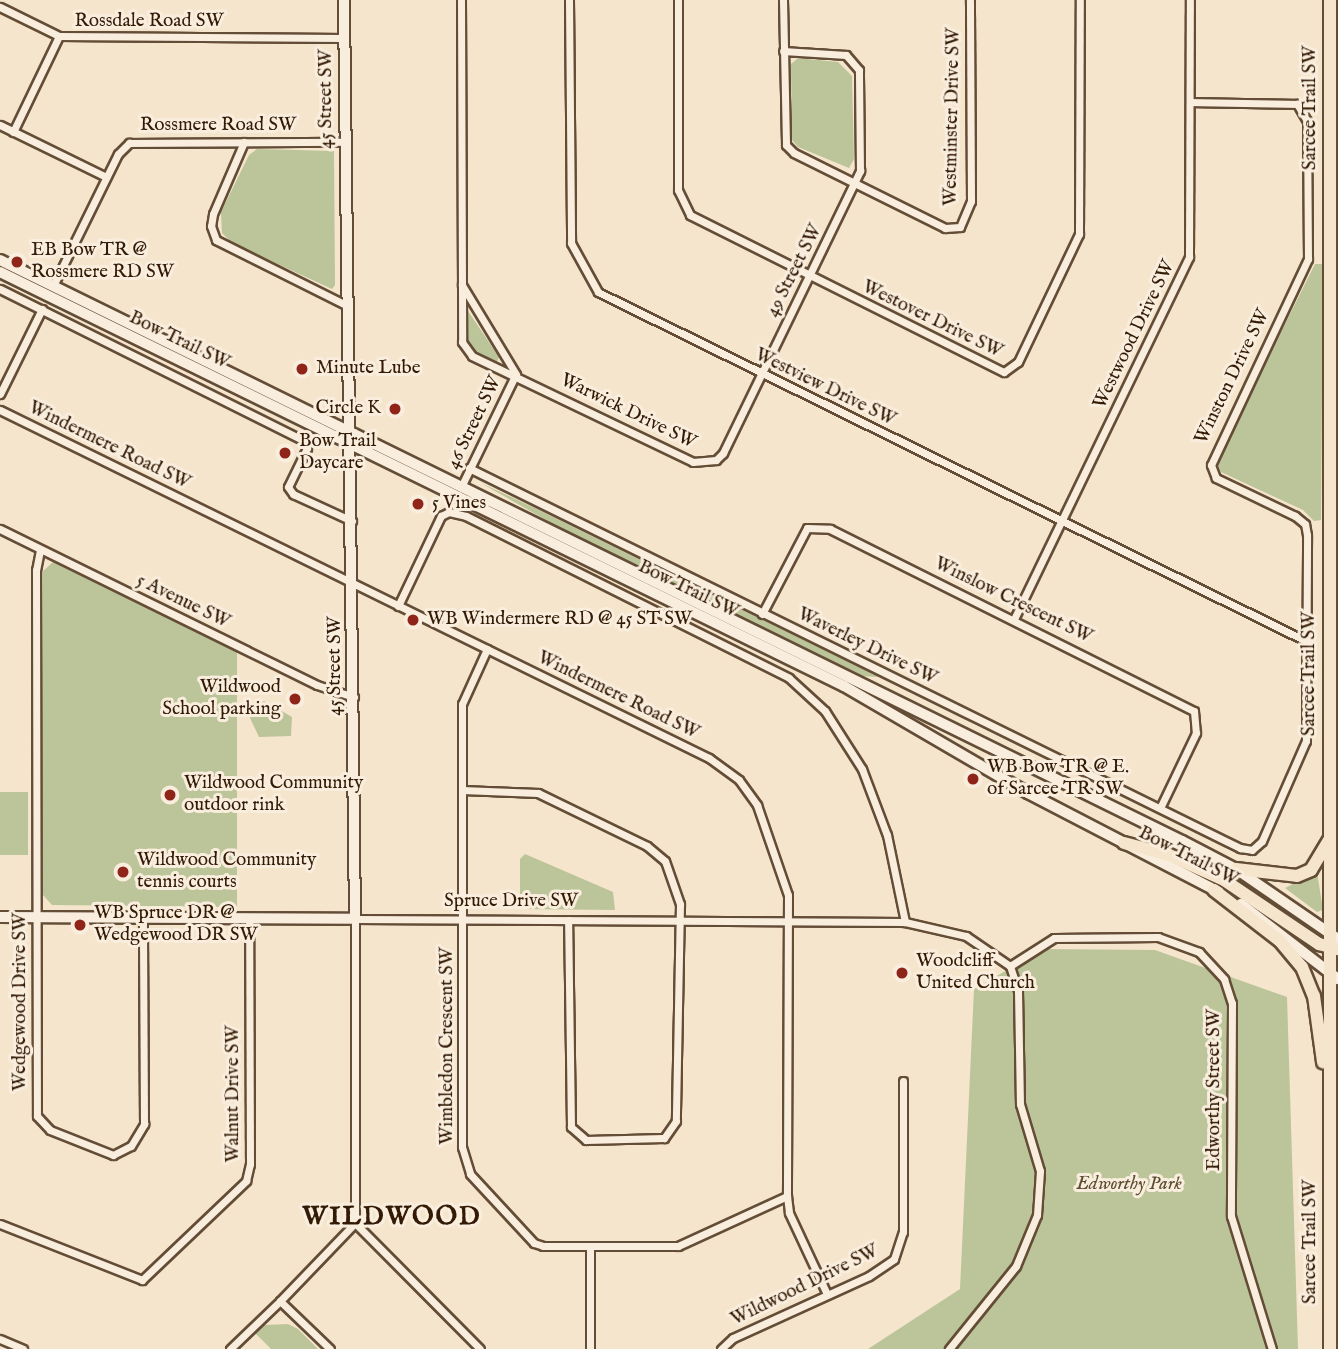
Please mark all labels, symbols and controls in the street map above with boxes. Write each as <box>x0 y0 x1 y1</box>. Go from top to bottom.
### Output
street label: Rossdale Road SW <box>74 11 224 33</box>
street label: Westminster Drive SW <box>940 28 966 206</box>
street label: Sarcee Trail SW <box>1300 46 1322 170</box>
street label: 45 Street SW <box>316 49 338 149</box>
street label: Rossmere Road SW <box>140 115 296 137</box>
street label: 49 Street SW <box>762 221 828 321</box>
place label: EB Bow TR @ Rossmere RD SW <box>31 240 174 284</box>
marker: EB Bow TR @ Rossmere RD SW <box>9 254 25 270</box>
street label: Westwood Drive SW <box>1089 257 1181 413</box>
street label: Westover Drive SW <box>858 276 1006 364</box>
street label: Winston Drive SW <box>1190 306 1276 448</box>
street label: Bow Trail SW <box>125 307 233 375</box>
street label: Westview Drive SW <box>751 344 899 432</box>
place label: Minute Lube <box>316 358 420 380</box>
marker: Minute Lube <box>294 361 310 377</box>
street label: Warwick Drive SW <box>556 369 700 455</box>
street label: 46 Street SW <box>443 373 507 473</box>
street label: Windermere Road SW <box>24 397 194 495</box>
place label: Circle K <box>316 398 381 420</box>
marker: Circle K <box>387 401 403 417</box>
place label: Bow Trail Daycare <box>299 431 376 475</box>
marker: Bow Trail Daycare <box>277 445 293 461</box>
place label: 5 Vines <box>432 493 486 515</box>
marker: 5 Vines <box>410 496 426 512</box>
street label: Winslow Crescent SW <box>930 553 1096 649</box>
street label: Bow Trail SW <box>634 556 742 624</box>
street label: 5 Avenue SW <box>133 570 233 634</box>
street label: Waverley Drive SW <box>793 603 941 691</box>
place label: WB Windermere RD @ 45 ST SW <box>427 609 692 631</box>
marker: WB Windermere RD @ 45 ST SW <box>405 612 421 628</box>
street label: Sarcee Trail SW <box>1299 612 1321 736</box>
street label: 45 Street SW <box>325 616 347 716</box>
street label: Windermere Road SW <box>533 647 703 745</box>
place label: Wildwood School parking <box>162 677 281 721</box>
marker: Wildwood School parking <box>287 691 303 707</box>
place label: WB Bow TR @ E. of Sarcee TR SW <box>987 757 1129 801</box>
marker: WB Bow TR @ E. of Sarcee TR SW <box>965 771 981 787</box>
place label: Wildwood Community outdoor rink <box>184 773 363 817</box>
marker: Wildwood Community outdoor rink <box>162 787 178 803</box>
street label: Bow Trail SW <box>1134 822 1242 892</box>
place label: Wildwood Community tennis courts <box>137 850 316 894</box>
marker: Wildwood Community tennis courts <box>115 864 131 880</box>
street label: Spruce Drive SW <box>444 891 578 913</box>
place label: WB Spruce DR @ Wedgewood DR SW <box>94 903 258 947</box>
street label: Wedgewood Drive SW <box>10 913 32 1091</box>
marker: WB Spruce DR @ Wedgewood DR SW <box>72 917 88 933</box>
street label: Wimbledon Crescent SW <box>437 947 459 1145</box>
place label: Woodcliff United Church <box>916 951 1035 995</box>
marker: Woodcliff United Church <box>894 965 910 981</box>
street label: Edworthy Street SW <box>1204 1009 1226 1171</box>
street label: Walnut Drive SW <box>223 1025 245 1163</box>
park label: Edworthy Park <box>1076 1174 1182 1196</box>
street label: Sarcee Trail SW <box>1300 1180 1322 1304</box>
district label: WILDWOOD <box>303 1201 481 1233</box>
street label: Wildwood Drive SW <box>727 1240 883 1332</box>

